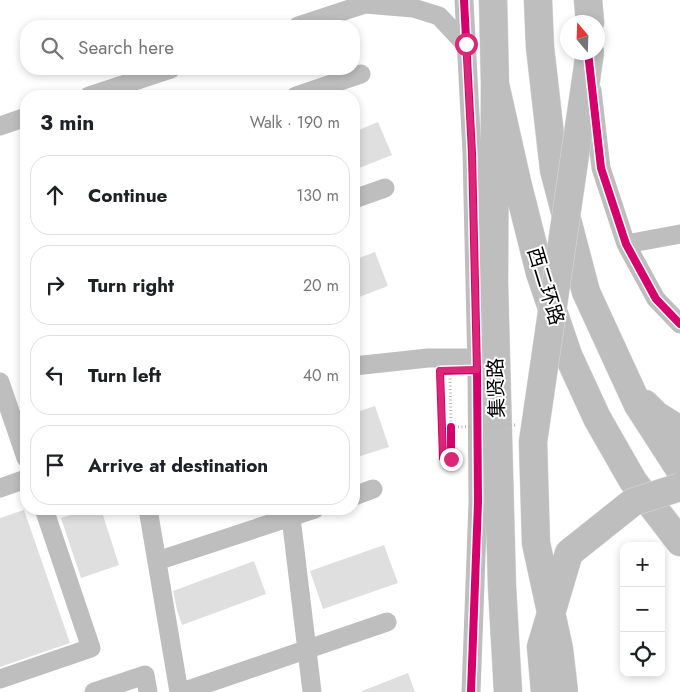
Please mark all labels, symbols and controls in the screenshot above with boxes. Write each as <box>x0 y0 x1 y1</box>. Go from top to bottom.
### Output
north arrow <box>560 15 605 60</box>
search box <box>20 20 360 75</box>
route start <box>455 33 478 56</box>
icon: search <box>38 34 66 62</box>
text: Search here <box>78 34 174 61</box>
text: 3 min <box>40 108 94 138</box>
text: Walk · 190 m <box>250 111 340 134</box>
icon: ahead <box>41 181 69 209</box>
text: Continue <box>88 182 167 209</box>
text: 130 m <box>296 184 339 207</box>
street label: 西二环路 <box>520 244 571 329</box>
icon: right <box>41 271 69 299</box>
text: Turn right <box>88 272 174 299</box>
text: 20 m <box>303 274 339 297</box>
street label: 集贤路 <box>481 357 512 418</box>
icon: left <box>41 361 69 389</box>
text: Turn left <box>88 362 161 389</box>
text: 40 m <box>303 364 339 387</box>
route end <box>440 448 463 471</box>
icon: arrive <box>41 451 69 479</box>
text: Arrive at destination <box>88 452 268 479</box>
map controls <box>620 542 665 677</box>
button: + <box>620 542 665 587</box>
button: − <box>620 587 665 632</box>
button: locate <box>620 632 665 677</box>

